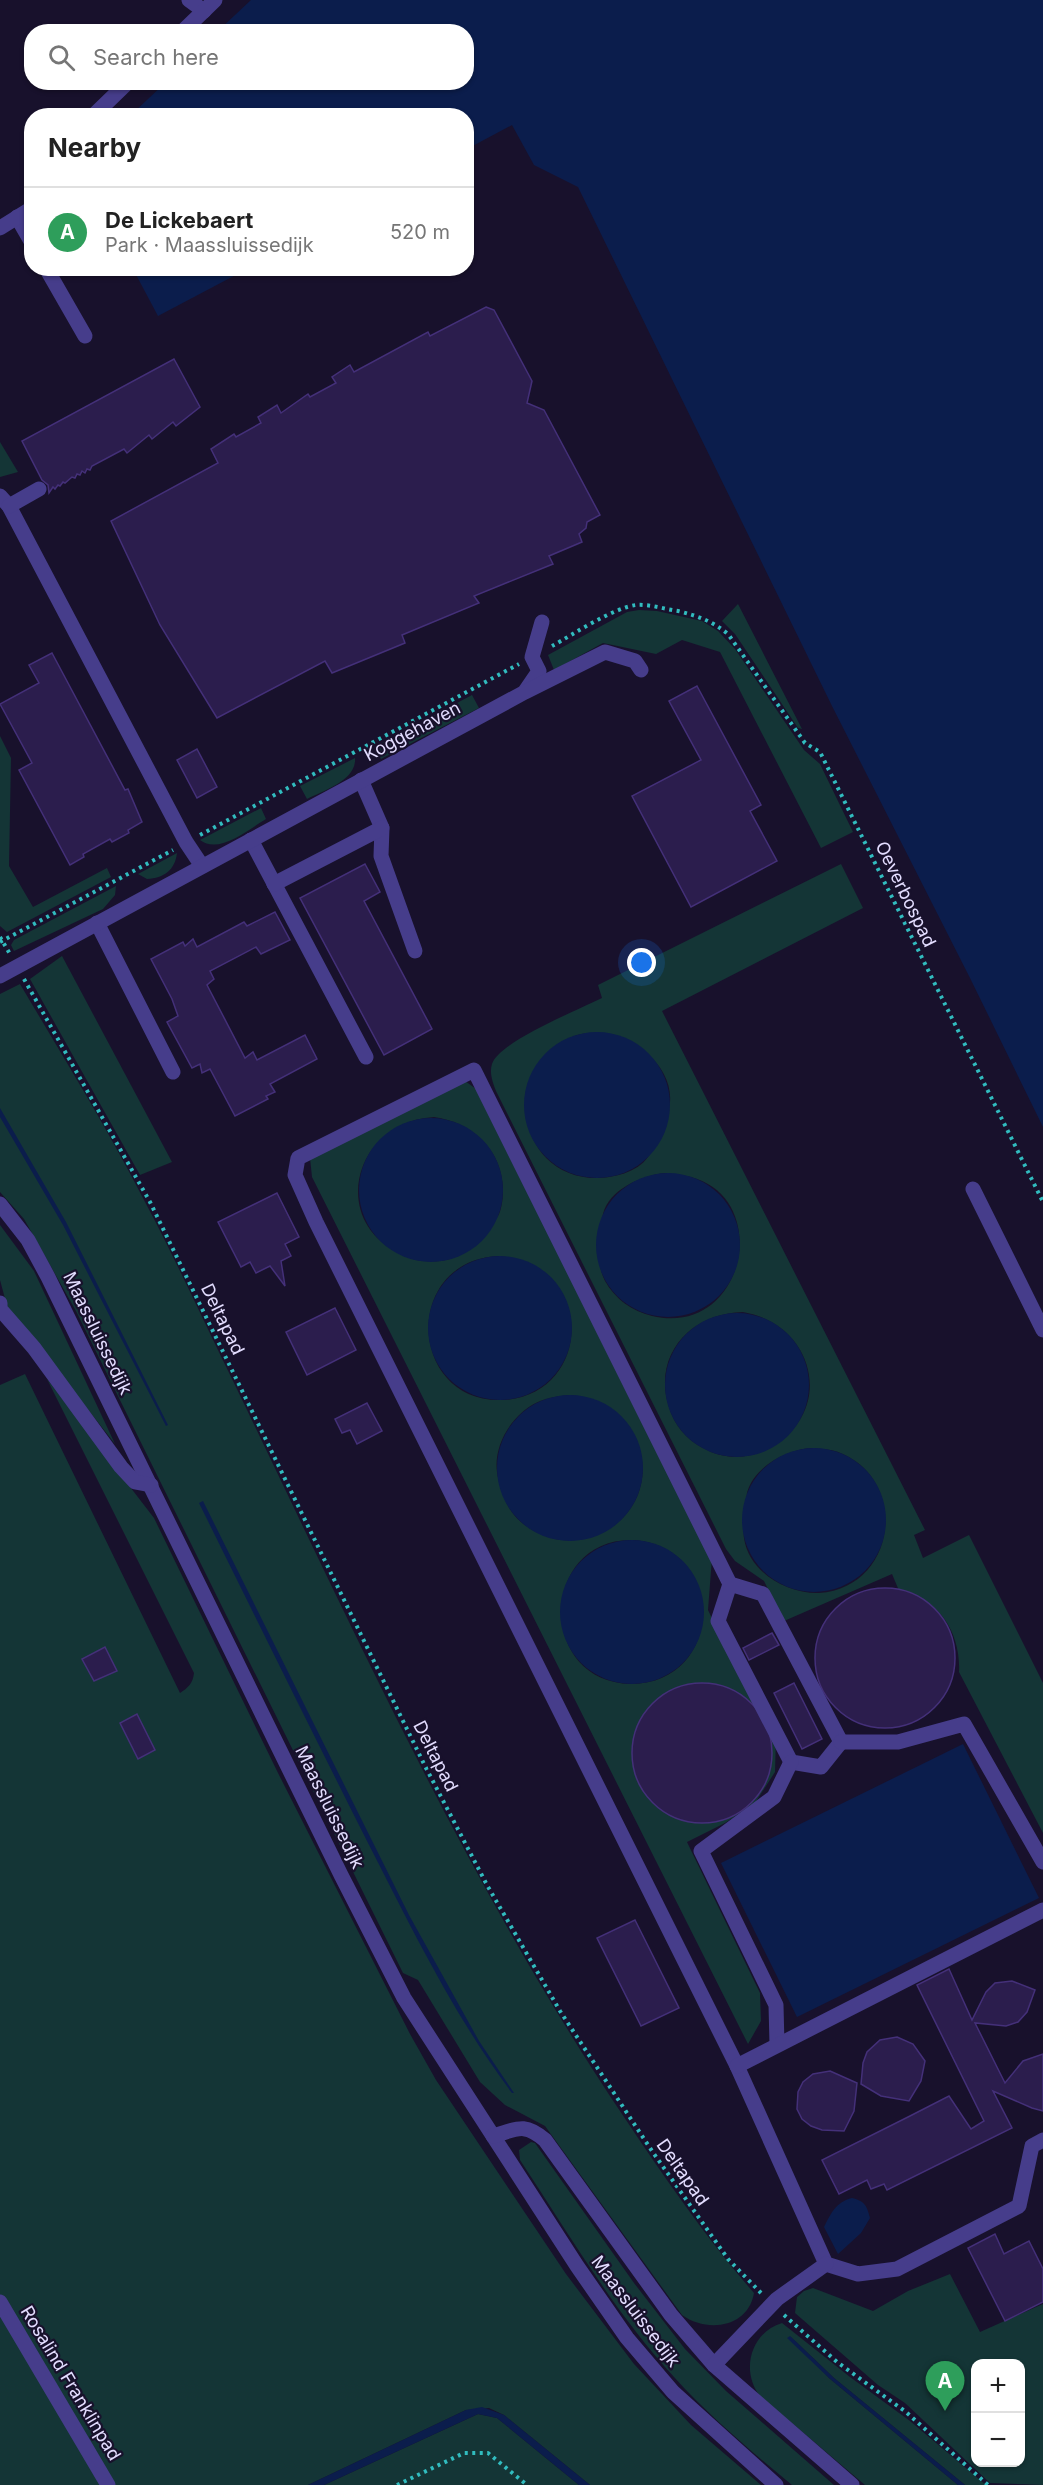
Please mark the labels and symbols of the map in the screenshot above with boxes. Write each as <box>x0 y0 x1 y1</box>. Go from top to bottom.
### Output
street label: Koggehaven <box>360 697 464 765</box>
street label: Oeverbospad <box>871 838 941 950</box>
your location <box>627 948 656 977</box>
street label: Maassluissedijk <box>59 1268 137 1398</box>
street label: Deltapad <box>197 1280 249 1358</box>
street label: Deltapad <box>409 1717 463 1795</box>
street label: Maassluissedijk <box>291 1742 369 1872</box>
street label: Deltapad <box>652 2135 714 2209</box>
street label: Maassluissedijk <box>587 2251 685 2371</box>
street label: Rosalind Franklinpad <box>17 2302 125 2464</box>
pin: A <box>926 2362 964 2411</box>

